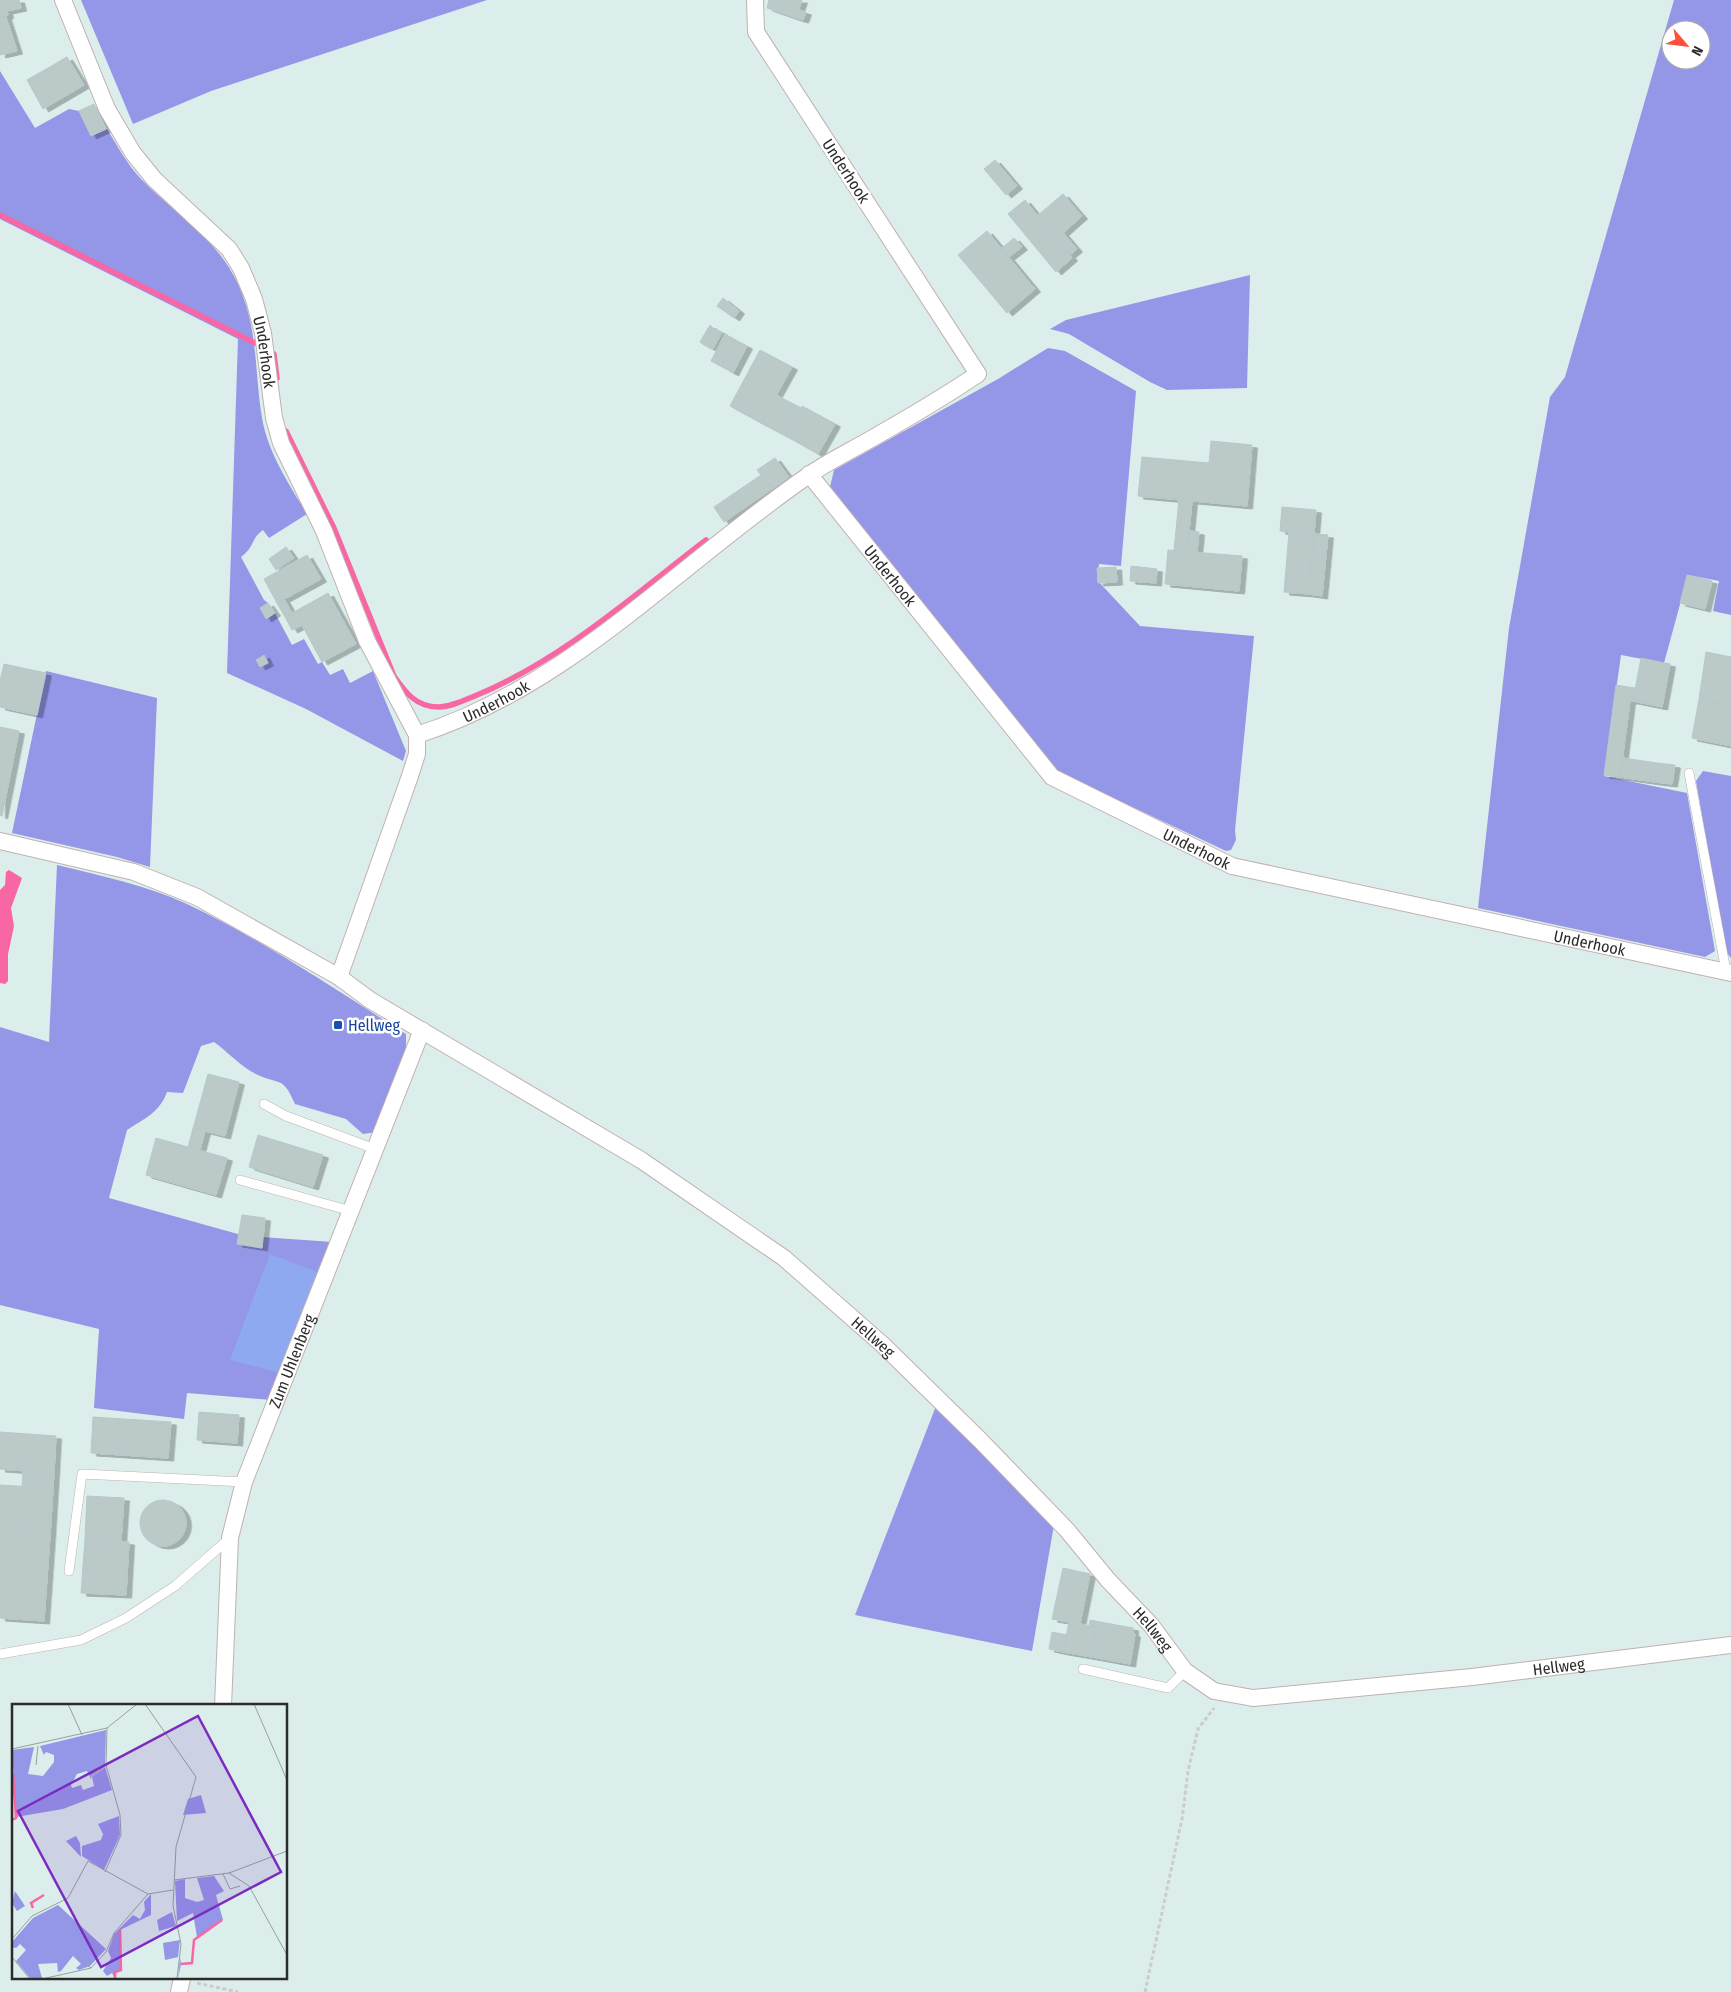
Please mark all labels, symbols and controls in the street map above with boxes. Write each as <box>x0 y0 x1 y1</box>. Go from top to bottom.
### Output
north arrow <box>1661 20 1711 70</box>
text: N <box>1688 43 1707 59</box>
street label: Underhook <box>818 135 874 207</box>
street label: Underhook <box>249 314 280 390</box>
street label: Underhook <box>860 541 921 610</box>
street label: Underhook <box>460 676 533 726</box>
street label: Underhook <box>1160 824 1234 873</box>
street label: Underhook <box>1552 926 1628 960</box>
place label: Hellweg <box>348 1016 400 1035</box>
marker: Hellweg <box>332 1019 344 1031</box>
street label: Zum Uhlenberg <box>265 1311 319 1411</box>
street label: Hellweg <box>848 1312 899 1361</box>
street label: Hellweg <box>1129 1603 1177 1655</box>
street label: Hellweg <box>1532 1654 1586 1679</box>
inset map <box>12 1704 288 1980</box>

